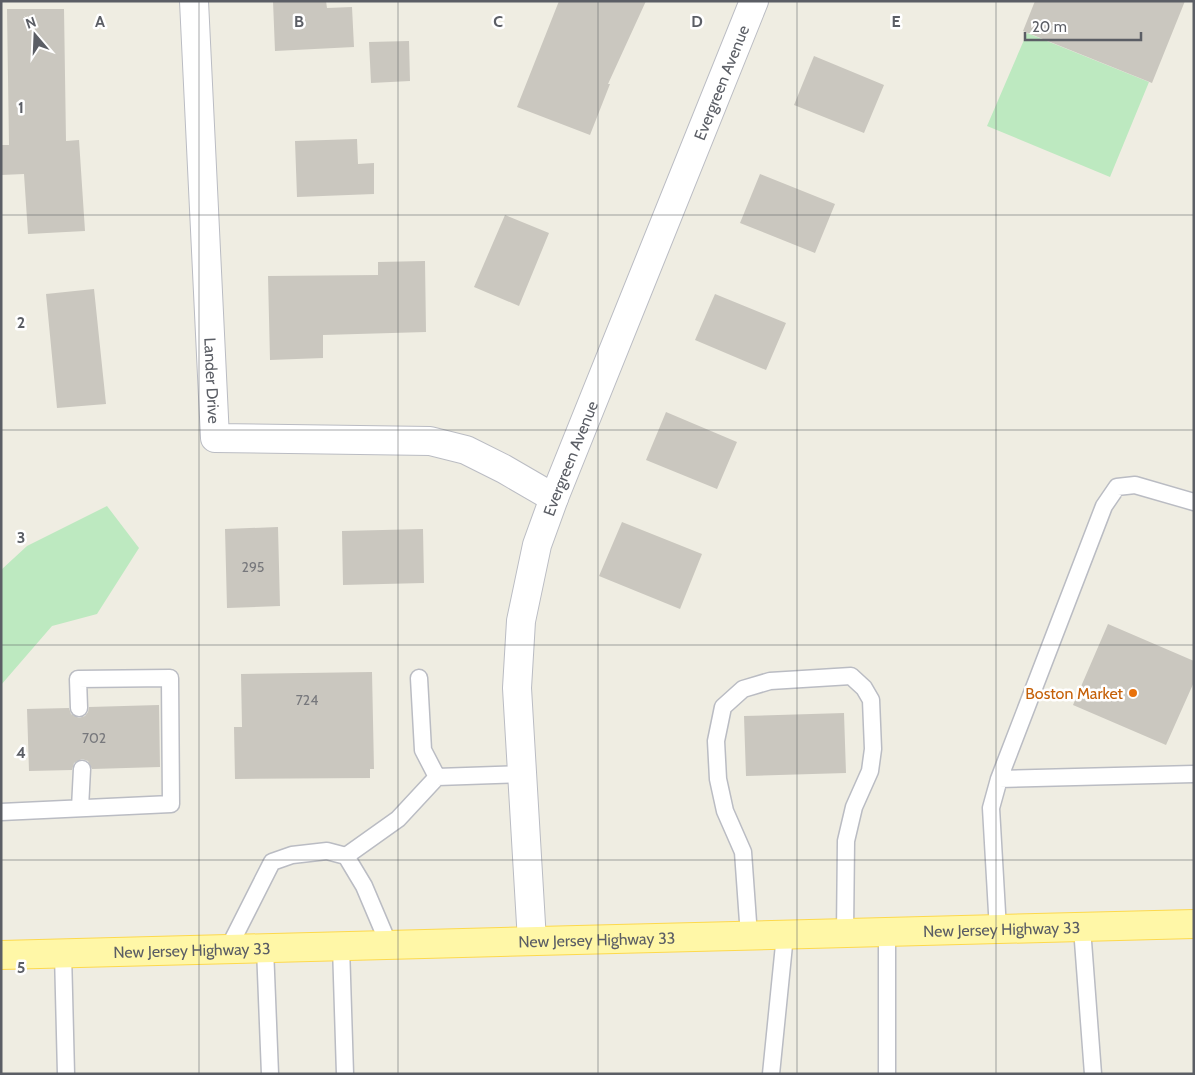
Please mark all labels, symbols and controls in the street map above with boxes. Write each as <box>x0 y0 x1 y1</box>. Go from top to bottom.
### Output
north arrow <box>10 10 60 60</box>
scale bar <box>1025 10 1141 42</box>
text: A <box>95 12 105 31</box>
text: B <box>294 12 304 31</box>
text: C <box>493 12 503 31</box>
text: D <box>691 12 703 31</box>
text: E <box>891 12 901 31</box>
text: N <box>23 13 38 33</box>
text: 20 m <box>1032 18 1067 36</box>
street label: Evergreen Avenue <box>690 22 753 143</box>
text: 1 <box>18 98 24 117</box>
text: 2 <box>17 313 25 332</box>
street label: Lander Drive <box>201 337 224 424</box>
street label: Evergreen Avenue <box>539 398 602 518</box>
text: 3 <box>17 528 25 547</box>
house number: 295 <box>242 558 264 576</box>
place label: Boston Market <box>1025 684 1124 703</box>
marker: Boston Market <box>1127 687 1139 699</box>
house number: 724 <box>296 691 318 709</box>
house number: 702 <box>82 729 106 747</box>
text: 4 <box>16 743 26 762</box>
street label: New Jersey Highway 33 <box>923 917 1080 941</box>
street label: New Jersey Highway 33 <box>518 928 676 951</box>
street label: New Jersey Highway 33 <box>113 939 271 962</box>
text: 5 <box>17 958 25 977</box>

